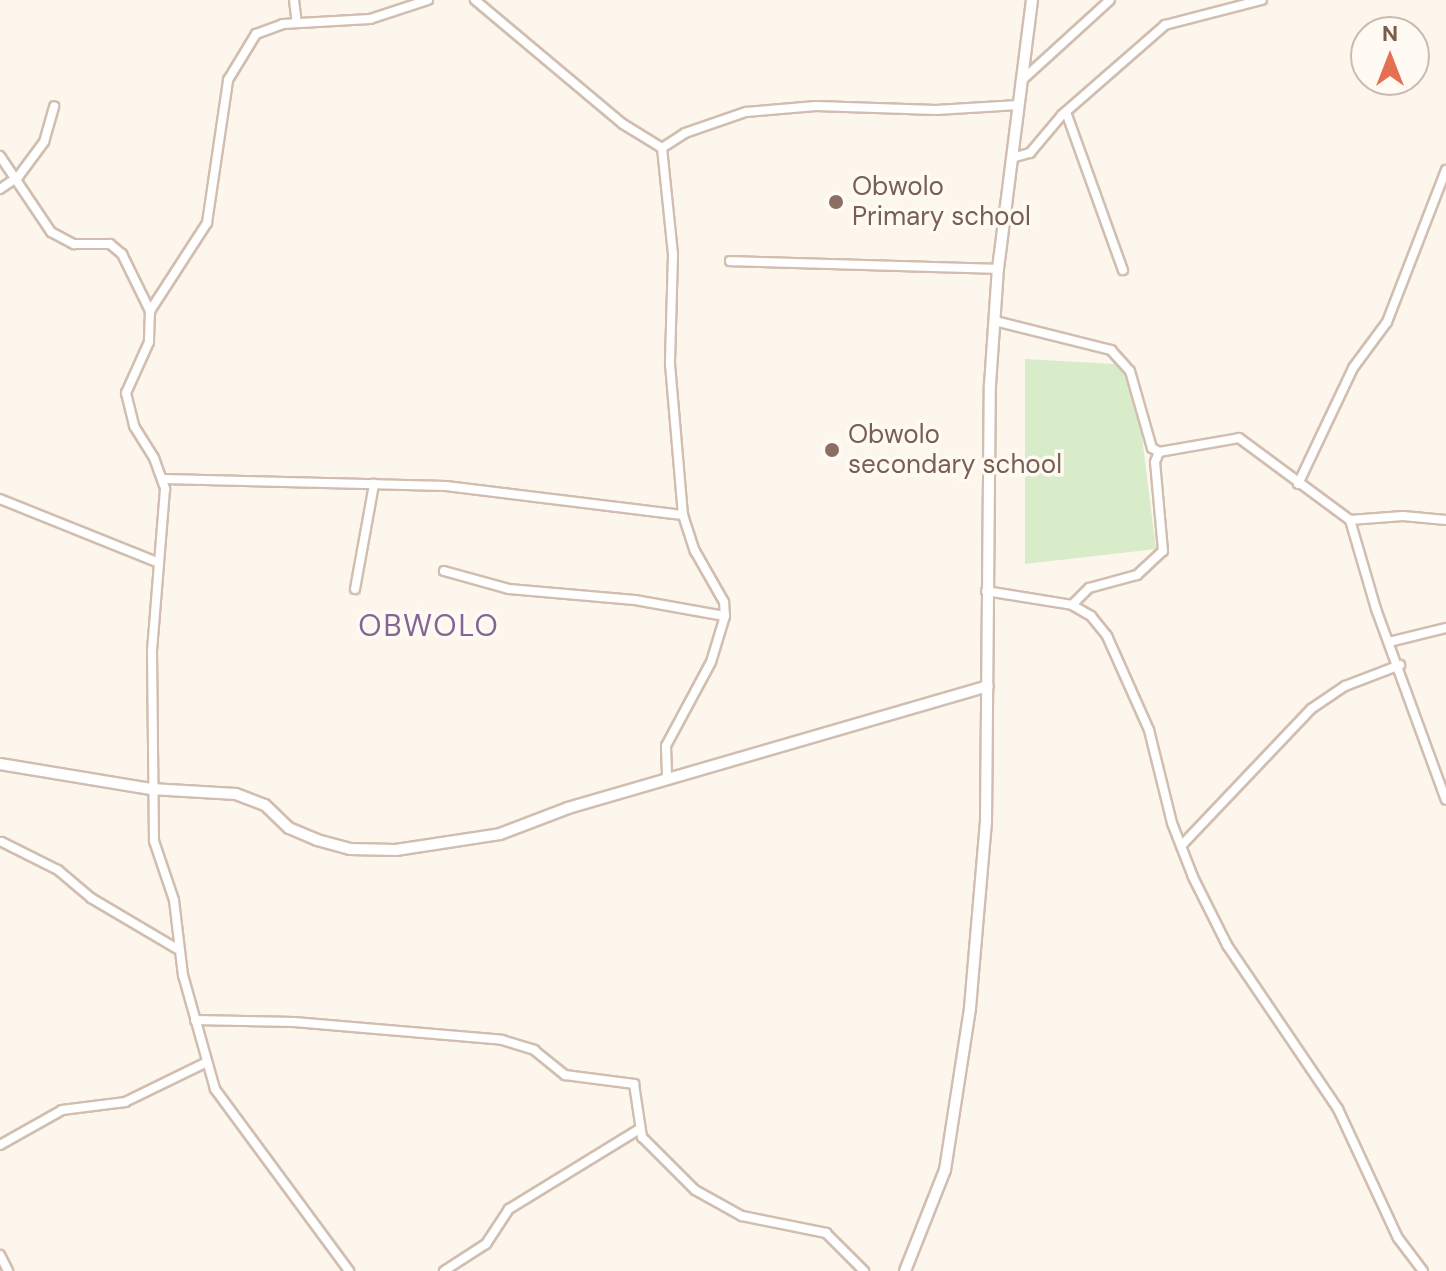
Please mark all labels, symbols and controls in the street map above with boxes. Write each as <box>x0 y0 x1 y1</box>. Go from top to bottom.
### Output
north arrow <box>1350 16 1430 96</box>
text: N <box>1382 19 1398 48</box>
place label: Obwolo Primary school <box>852 171 1031 232</box>
marker: Obwolo Primary school <box>827 193 845 211</box>
place label: Obwolo secondary school <box>848 419 1062 480</box>
marker: Obwolo secondary school <box>823 441 841 459</box>
district label: OBWOLO <box>358 608 500 644</box>

